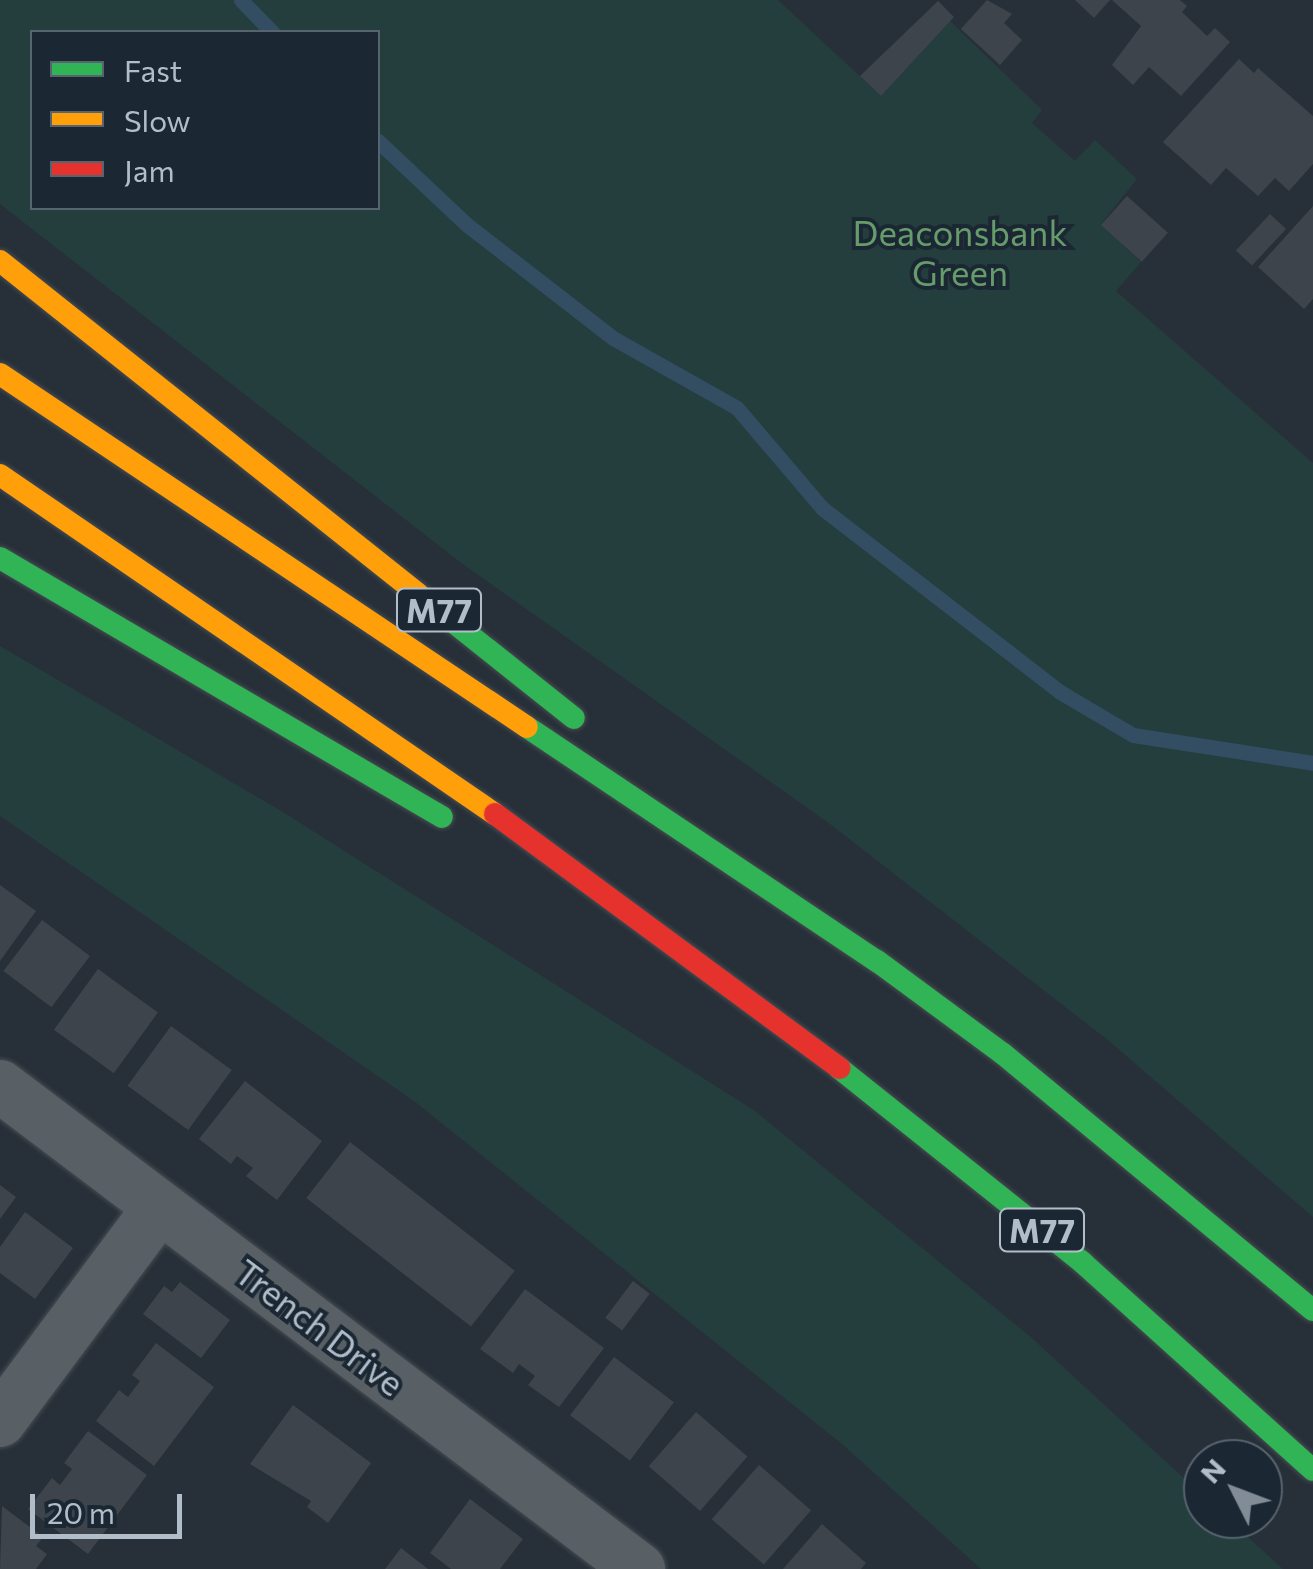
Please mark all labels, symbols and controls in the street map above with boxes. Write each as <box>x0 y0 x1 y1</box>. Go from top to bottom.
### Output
legend <box>30 30 380 210</box>
text: Fast <box>124 51 182 88</box>
text: Slow <box>124 101 191 138</box>
text: Jam <box>124 151 175 188</box>
park label: Deaconsbank Green <box>853 211 1067 293</box>
road number: M77 <box>394 583 484 637</box>
road number: M77 <box>997 1203 1087 1257</box>
street label: Trench Drive <box>227 1250 413 1404</box>
north arrow <box>1183 1439 1283 1539</box>
text: N <box>1193 1451 1232 1489</box>
scale bar <box>35 1474 188 1536</box>
text: 20 m <box>47 1493 115 1530</box>

